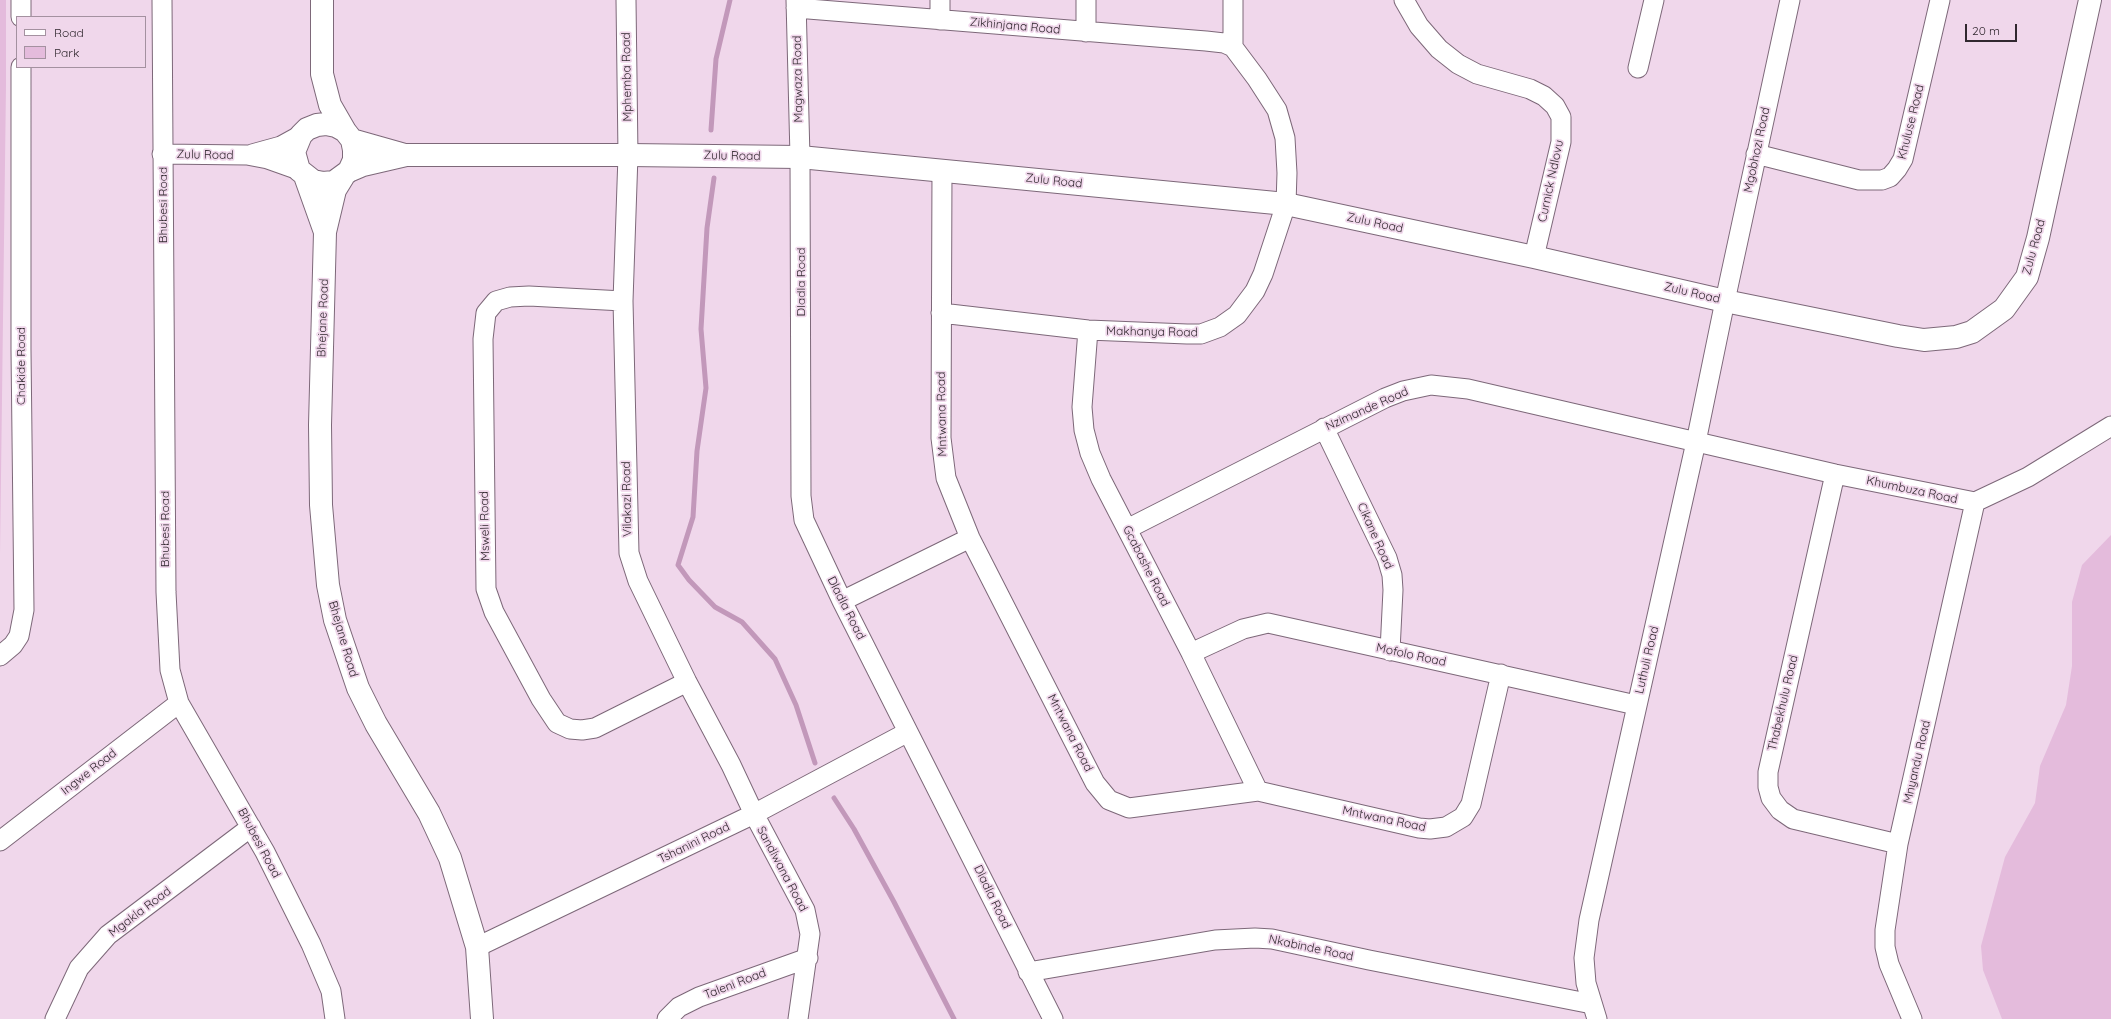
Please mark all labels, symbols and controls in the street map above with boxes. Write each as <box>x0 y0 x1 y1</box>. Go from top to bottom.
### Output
street label: Zikhinjana Road <box>969 15 1061 37</box>
legend <box>16 16 146 68</box>
scale bar <box>1967 16 2019 42</box>
text: 20 m <box>1972 23 2000 38</box>
text: Road <box>54 25 84 40</box>
street label: Mphemba Road <box>619 32 635 122</box>
street label: Magwaza Road <box>790 35 806 123</box>
text: Park <box>54 45 79 60</box>
street label: Khuluse Road <box>1895 83 1927 161</box>
street label: Mgobhozi Road <box>1741 106 1773 194</box>
street label: Curnick Ndlovu <box>1535 139 1567 223</box>
street label: Zulu Road <box>176 147 234 163</box>
street label: Zulu Road <box>703 148 761 164</box>
street label: Bhubesi Road <box>156 167 170 243</box>
street label: Zulu Road <box>1025 171 1083 191</box>
street label: Zulu Road <box>1346 210 1404 236</box>
street label: Zulu Road <box>2020 218 2048 276</box>
street label: Dladla Road <box>794 247 808 317</box>
street label: Bhejane Road <box>314 278 332 358</box>
street label: Zulu Road <box>1663 280 1721 306</box>
street label: Makhanya Road <box>1106 324 1198 340</box>
street label: Chakide Road <box>14 327 28 405</box>
street label: Mntwana Road <box>934 371 950 457</box>
street label: Nzimande Road <box>1323 384 1411 434</box>
street label: Vilakazi Road <box>619 461 635 537</box>
street label: Khumbuza Road <box>1865 473 1959 507</box>
street label: Bhubesi Road <box>158 491 172 567</box>
street label: Msweli Road <box>477 491 493 561</box>
street label: Cikane Road <box>1354 501 1396 571</box>
street label: Gcabashe Road <box>1119 523 1173 609</box>
street label: Dladla Road <box>824 574 868 642</box>
street label: Bhejane Road <box>325 599 361 679</box>
street label: Luthuli Road <box>1632 625 1662 695</box>
street label: Mofolo Road <box>1375 641 1447 669</box>
street label: Thabekhulu Road <box>1765 654 1801 752</box>
street label: Mntwana Road <box>1044 692 1096 774</box>
street label: Mnyandu Road <box>1900 719 1934 805</box>
street label: Ingwe Road <box>58 746 120 798</box>
street label: Mntwana Road <box>1341 803 1427 835</box>
street label: Bhubesi Road <box>235 806 283 880</box>
street label: Tshanini Road <box>656 820 732 866</box>
street label: Sandlwana Road <box>753 824 811 914</box>
street label: Dladla Road <box>970 863 1014 931</box>
street label: Mgakla Road <box>106 884 174 940</box>
street label: Nkabinde Road <box>1267 932 1355 964</box>
street label: Taleni Road <box>702 966 768 1002</box>

